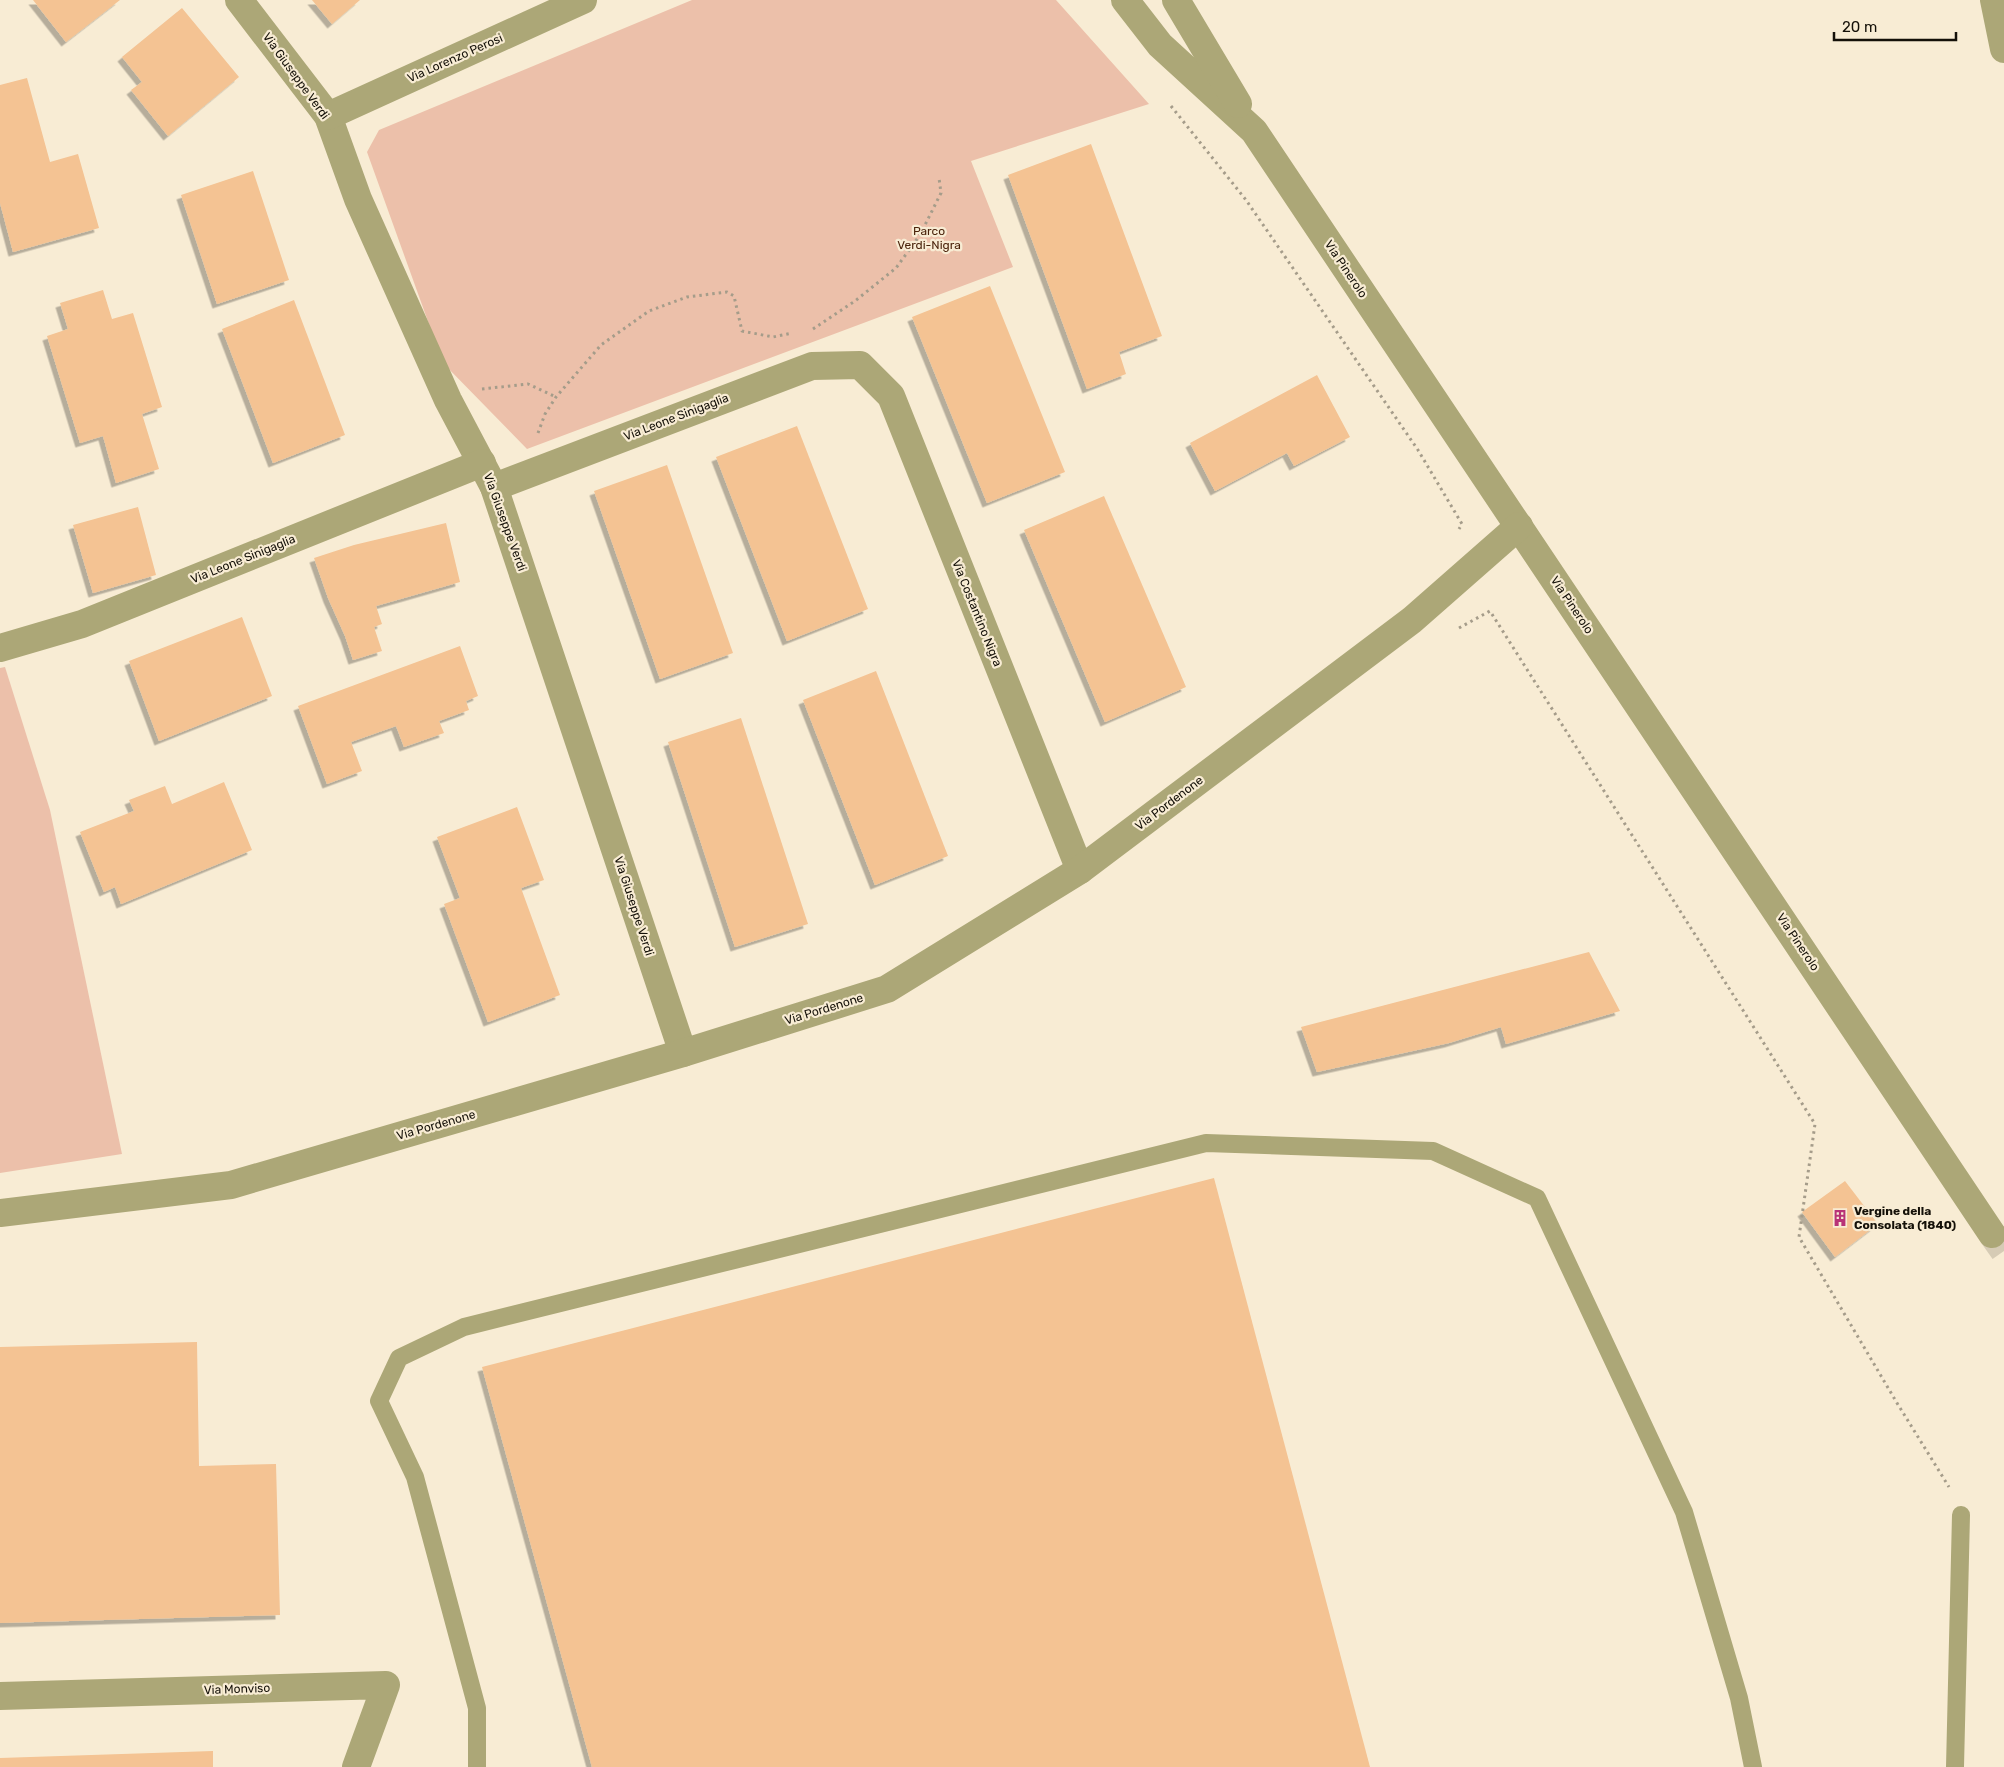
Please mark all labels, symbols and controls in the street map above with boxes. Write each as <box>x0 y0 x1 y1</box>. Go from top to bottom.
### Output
scale bar <box>1834 10 1956 42</box>
text: 20 m <box>1842 18 1877 36</box>
street label: Via Giuseppe Verdi <box>260 30 332 122</box>
street label: Via Lorenzo Perosi <box>405 31 505 85</box>
park label: Parco Verdi-Nigra <box>897 224 961 252</box>
street label: Via Pinerolo <box>1322 238 1370 300</box>
street label: Via Leone Sinigaglia <box>621 391 731 443</box>
street label: Via Giuseppe Verdi <box>481 471 529 573</box>
street label: Via Leone Sinigaglia <box>189 532 297 586</box>
street label: Via Costantino Nigra <box>949 558 1005 668</box>
street label: Via Pinerolo <box>1548 574 1596 636</box>
street label: Via Pordenone <box>1132 773 1206 833</box>
street label: Via Giuseppe Verdi <box>611 855 657 957</box>
street label: Via Pinerolo <box>1774 911 1822 973</box>
street label: Via Pordenone <box>783 990 865 1028</box>
street label: Via Pordenone <box>395 1107 477 1143</box>
place label: Vergine della Consolata (1840) <box>1854 1204 1957 1232</box>
building icon: Vergine della Consolata (1840) <box>1830 1208 1850 1228</box>
street label: Via Monviso <box>204 1681 271 1697</box>

